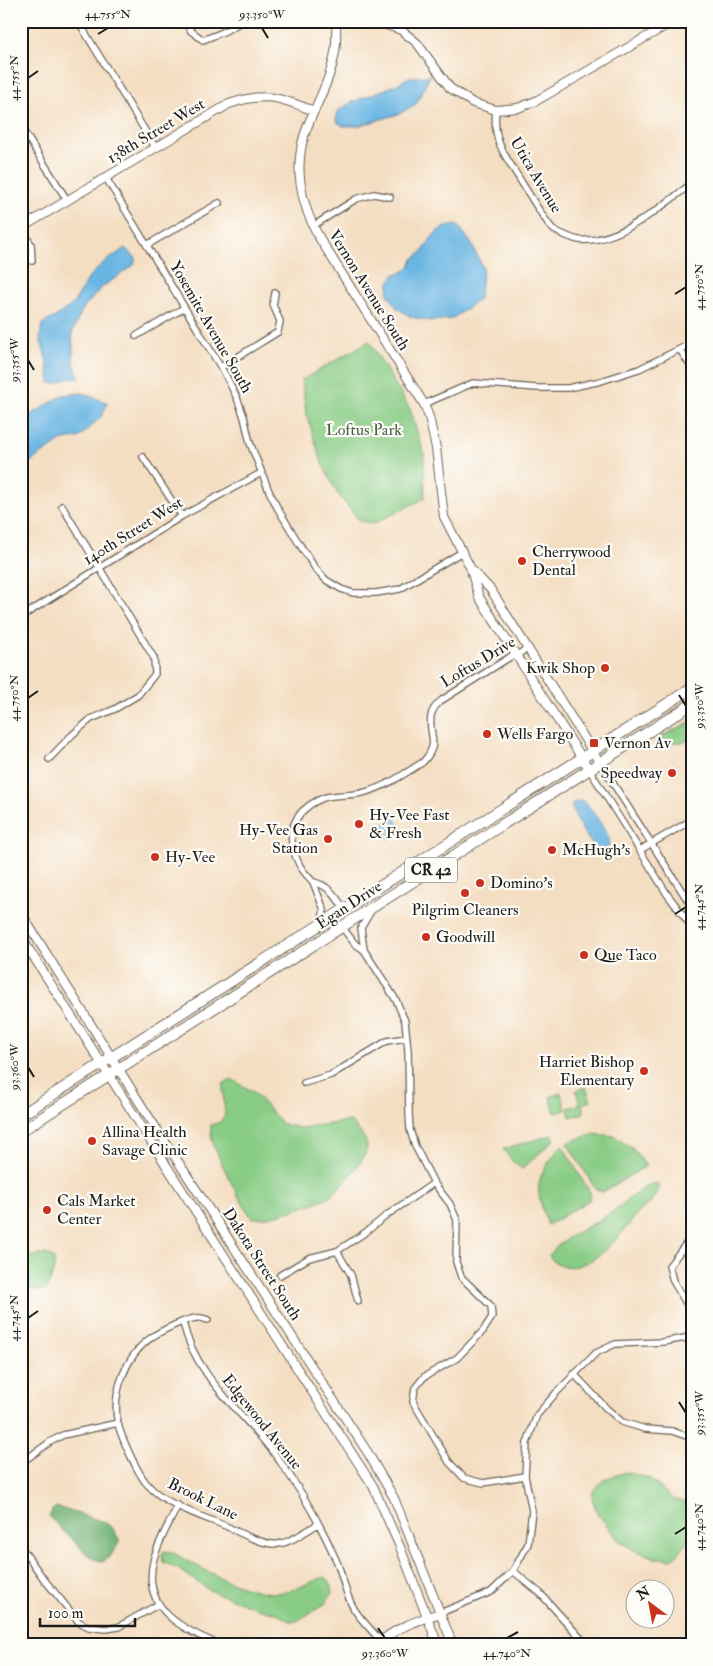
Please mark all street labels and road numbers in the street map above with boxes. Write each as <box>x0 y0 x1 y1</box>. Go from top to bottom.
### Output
street label: 138th Street West <box>104 94 208 168</box>
street label: Utica Avenue <box>505 133 567 217</box>
street label: Vernon Avenue South <box>324 226 414 354</box>
street label: Yosemite Avenue South <box>165 257 257 397</box>
street label: 140th Street West <box>80 492 186 570</box>
street label: Loftus Drive <box>437 632 519 692</box>
road number: CR 42 <box>405 858 457 882</box>
street label: Egan Drive <box>312 876 386 934</box>
street label: Dakota Street South <box>218 1204 306 1325</box>
street label: Edgewood Avenue <box>218 1370 307 1474</box>
street label: Brook Lane <box>165 1473 242 1525</box>

